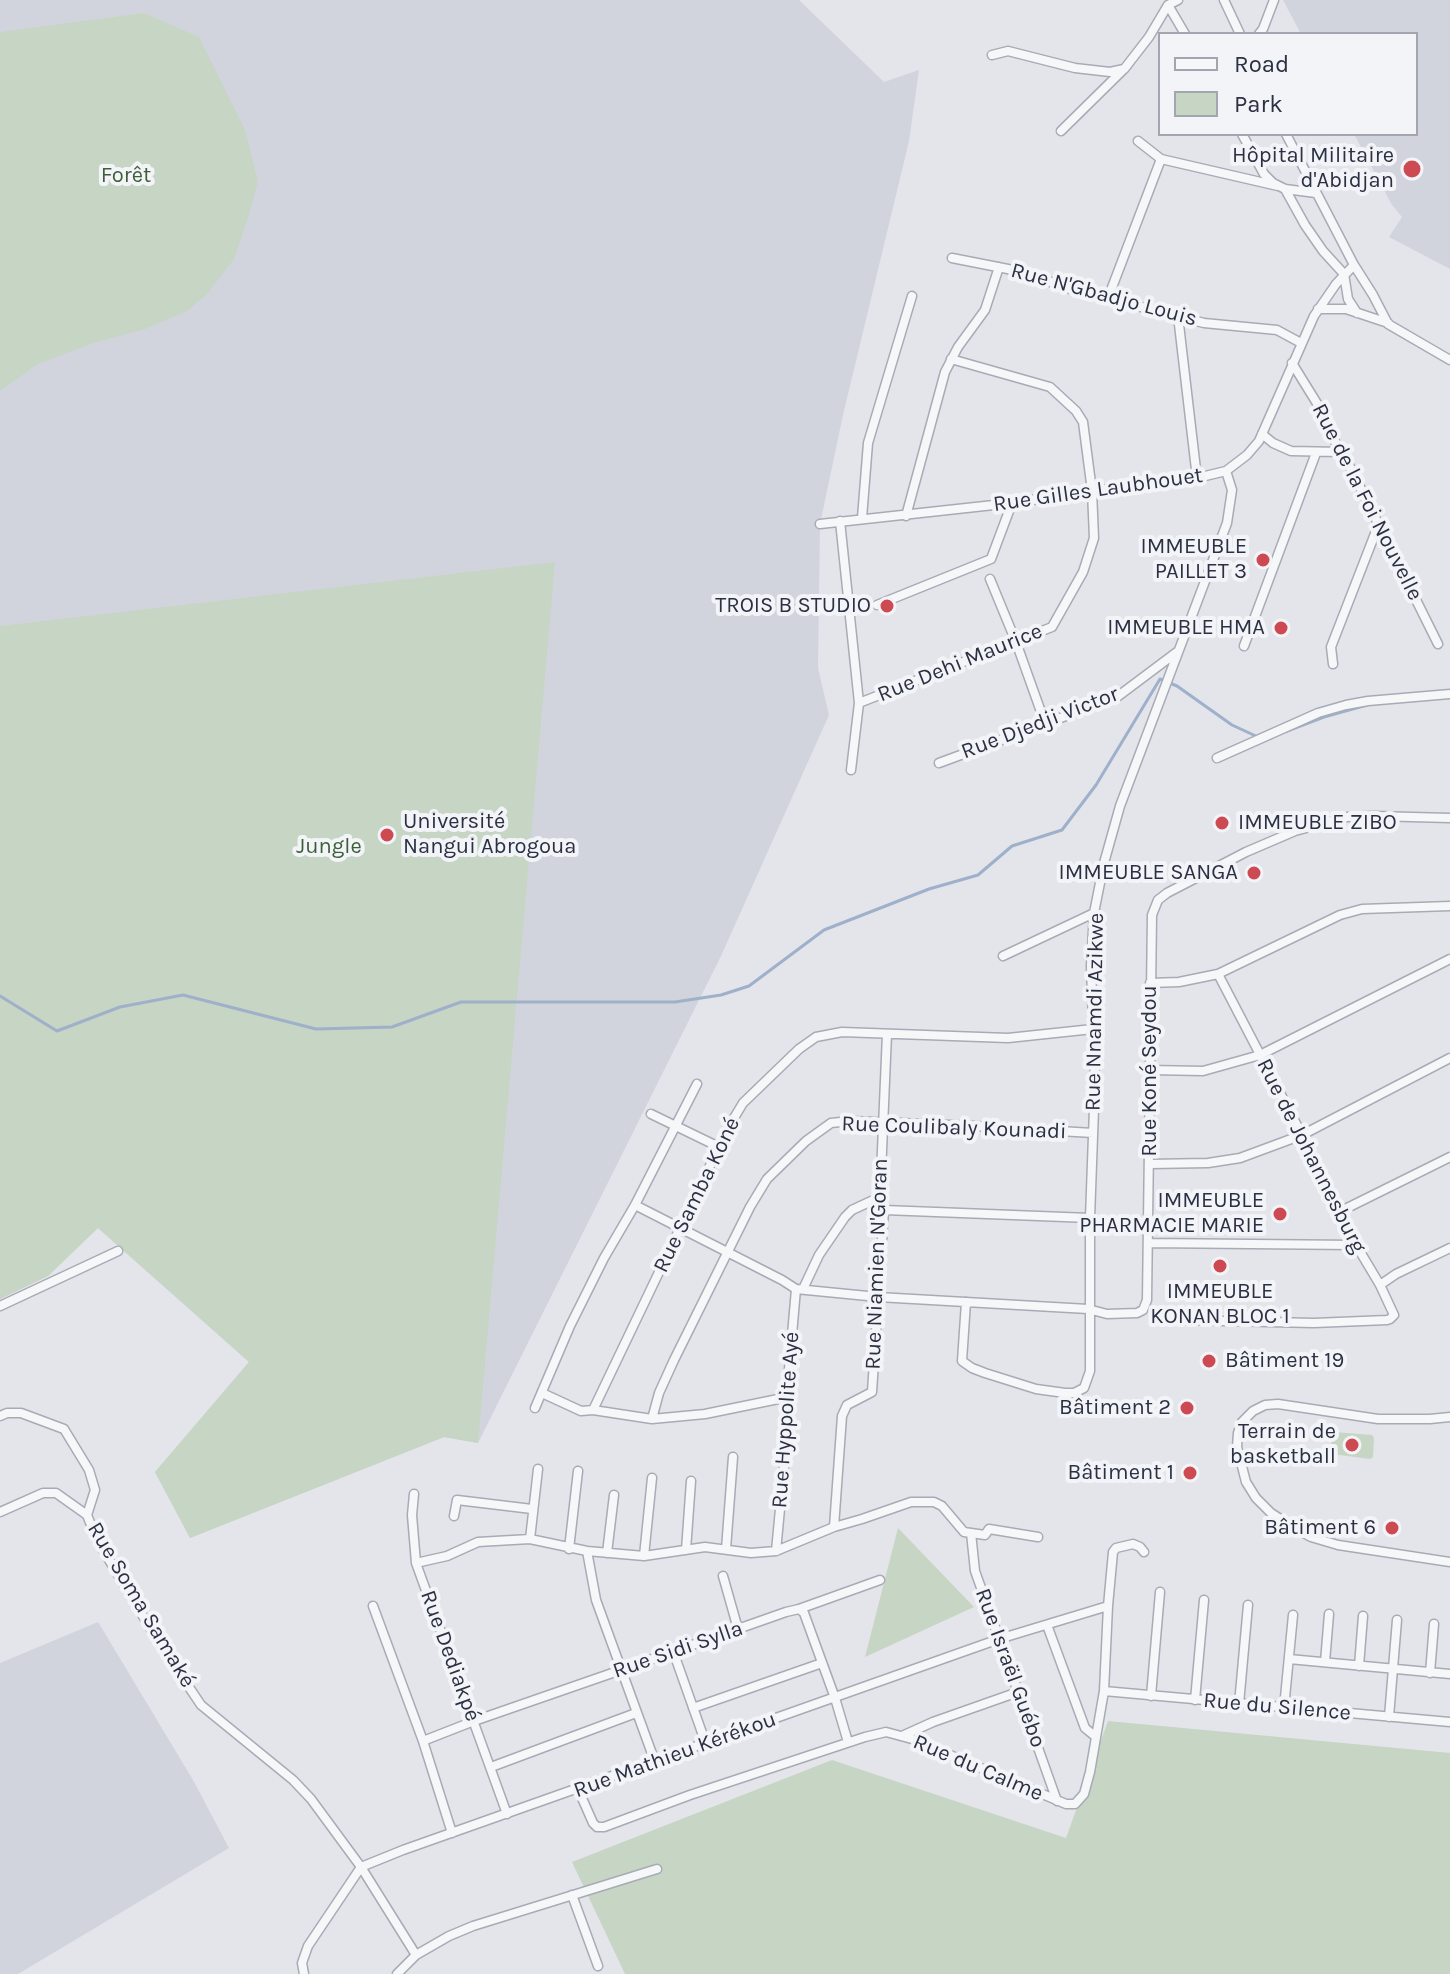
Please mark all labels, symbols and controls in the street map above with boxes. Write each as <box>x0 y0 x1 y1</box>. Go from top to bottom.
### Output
legend <box>1158 32 1418 136</box>
text: Road <box>1234 50 1289 78</box>
text: Park <box>1234 90 1283 118</box>
place label: Hôpital Militaire d'Abidjan <box>1232 143 1394 194</box>
marker: Hôpital Militaire d'Abidjan <box>1401 158 1423 180</box>
park label: Forêt <box>101 163 151 189</box>
street label: Rue N'Gbadjo Louis <box>1008 257 1200 333</box>
street label: Rue de la Foi Nouvelle <box>1306 399 1428 605</box>
street label: Rue Gilles Laubhouet <box>991 462 1205 518</box>
place label: IMMEUBLE PAILLET 3 <box>1141 534 1247 586</box>
marker: IMMEUBLE PAILLET 3 <box>1254 551 1272 569</box>
place label: TROIS B STUDIO <box>715 593 871 619</box>
marker: TROIS B STUDIO <box>878 597 896 615</box>
place label: IMMEUBLE HMA <box>1107 615 1265 641</box>
street label: Rue Dehi Maurice <box>874 618 1046 708</box>
marker: IMMEUBLE HMA <box>1272 619 1290 637</box>
street label: Rue Djedji Victor <box>958 681 1122 765</box>
place label: Université Nangui Abrogoua <box>403 809 576 860</box>
place label: IMMEUBLE ZIBO <box>1238 810 1397 836</box>
marker: IMMEUBLE ZIBO <box>1213 814 1231 832</box>
marker: Université Nangui Abrogoua <box>378 826 396 844</box>
park label: Jungle <box>296 834 362 860</box>
place label: IMMEUBLE SANGA <box>1059 860 1238 886</box>
marker: IMMEUBLE SANGA <box>1245 864 1263 882</box>
street label: Rue Nnamdi Azikwe <box>1080 913 1110 1111</box>
street label: Rue Koné Seydou <box>1137 985 1163 1157</box>
street label: Rue de Johannesburg <box>1250 1054 1372 1258</box>
street label: Rue Coulibaly Kounadi <box>841 1111 1067 1145</box>
street label: Rue Samba Koné <box>648 1113 746 1277</box>
street label: Rue Niamien N'Goran <box>860 1158 894 1370</box>
place label: IMMEUBLE PHARMACIE MARIE <box>1079 1188 1264 1240</box>
marker: IMMEUBLE PHARMACIE MARIE <box>1271 1205 1289 1223</box>
marker: IMMEUBLE KONAN BLOC 1 <box>1211 1257 1229 1275</box>
place label: IMMEUBLE KONAN BLOC 1 <box>1150 1279 1290 1330</box>
street label: Rue Hyppolite Ayé <box>767 1331 805 1509</box>
place label: Bâtiment 19 <box>1225 1348 1344 1374</box>
marker: Bâtiment 19 <box>1200 1352 1218 1370</box>
place label: Bâtiment 2 <box>1059 1395 1171 1421</box>
marker: Bâtiment 2 <box>1178 1399 1196 1417</box>
place label: Terrain de basketball <box>1230 1419 1336 1470</box>
marker: Terrain de basketball <box>1343 1436 1361 1454</box>
place label: Bâtiment 1 <box>1067 1460 1174 1486</box>
marker: Bâtiment 1 <box>1181 1464 1199 1482</box>
place label: Bâtiment 6 <box>1264 1515 1376 1541</box>
street label: Rue Soma Samaké <box>81 1517 201 1693</box>
marker: Bâtiment 6 <box>1383 1519 1401 1537</box>
street label: Rue Israël Guébo <box>969 1585 1051 1751</box>
street label: Rue Dediakpé <box>414 1587 486 1725</box>
street label: Rue Sidi Sylla <box>609 1615 747 1685</box>
street label: Rue du Silence <box>1202 1687 1352 1727</box>
street label: Rue Mathieu Kérékou <box>570 1706 780 1804</box>
street label: Rue du Calme <box>909 1729 1047 1807</box>

